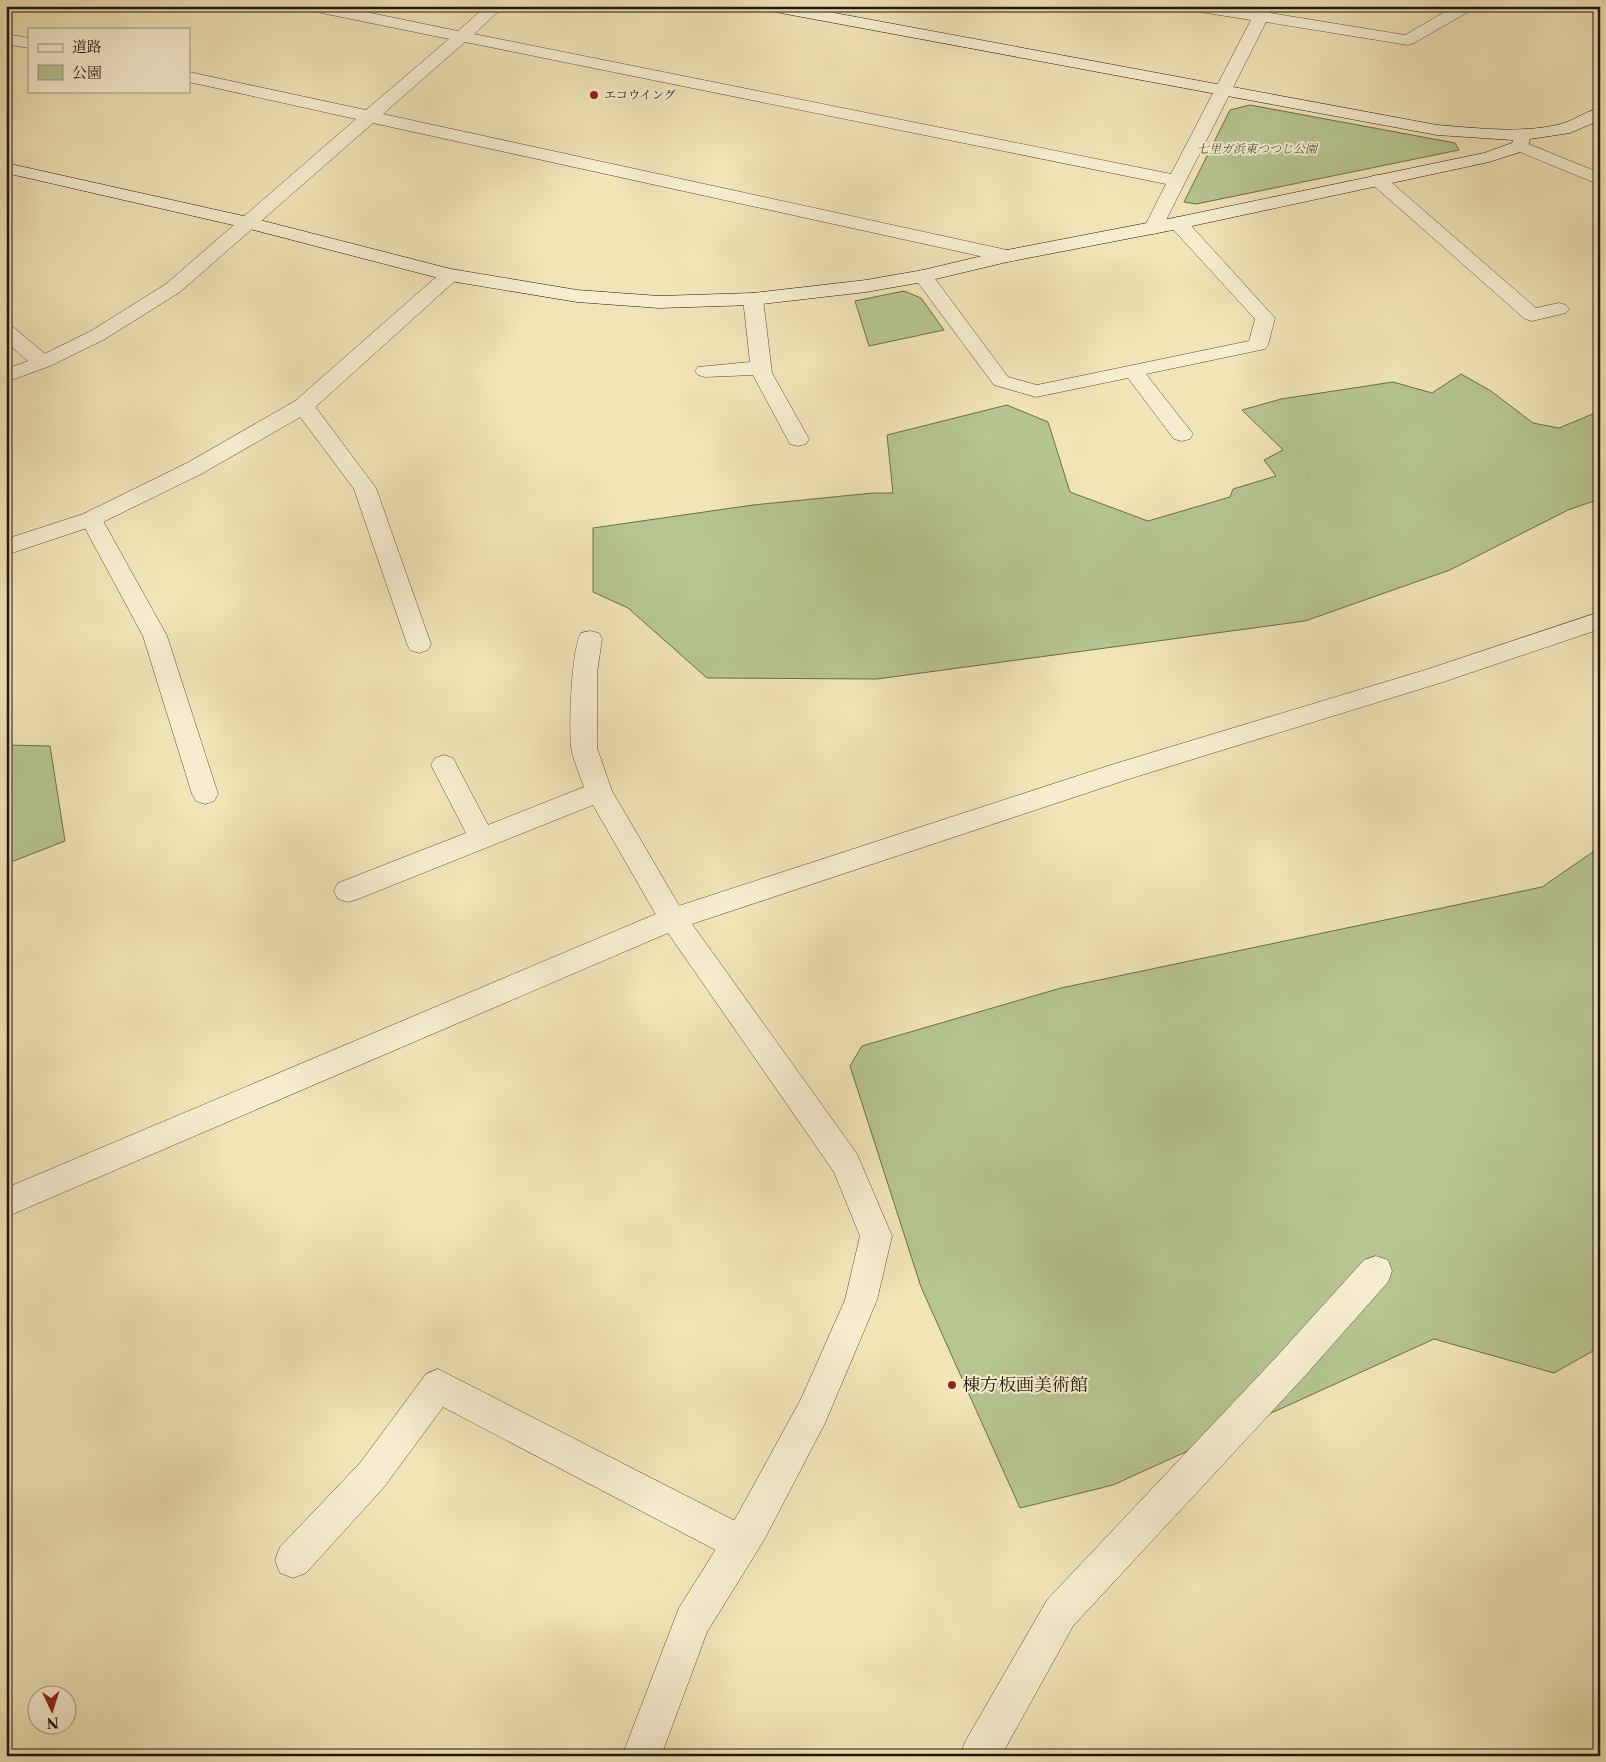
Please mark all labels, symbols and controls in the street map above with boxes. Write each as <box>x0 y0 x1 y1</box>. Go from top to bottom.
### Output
legend <box>28 28 190 92</box>
text: 道路 <box>72 37 102 56</box>
text: 公園 <box>72 63 102 82</box>
place label: エコウイング <box>604 87 675 102</box>
marker: エコウイング <box>588 89 600 101</box>
park label: 七里ガ浜東つつじ公園 <box>1197 141 1319 156</box>
place label: 棟方板画美術館 <box>962 1374 1088 1396</box>
marker: 棟方板画美術館 <box>946 1379 958 1391</box>
north arrow <box>28 1684 78 1734</box>
text: N <box>46 1714 60 1732</box>

